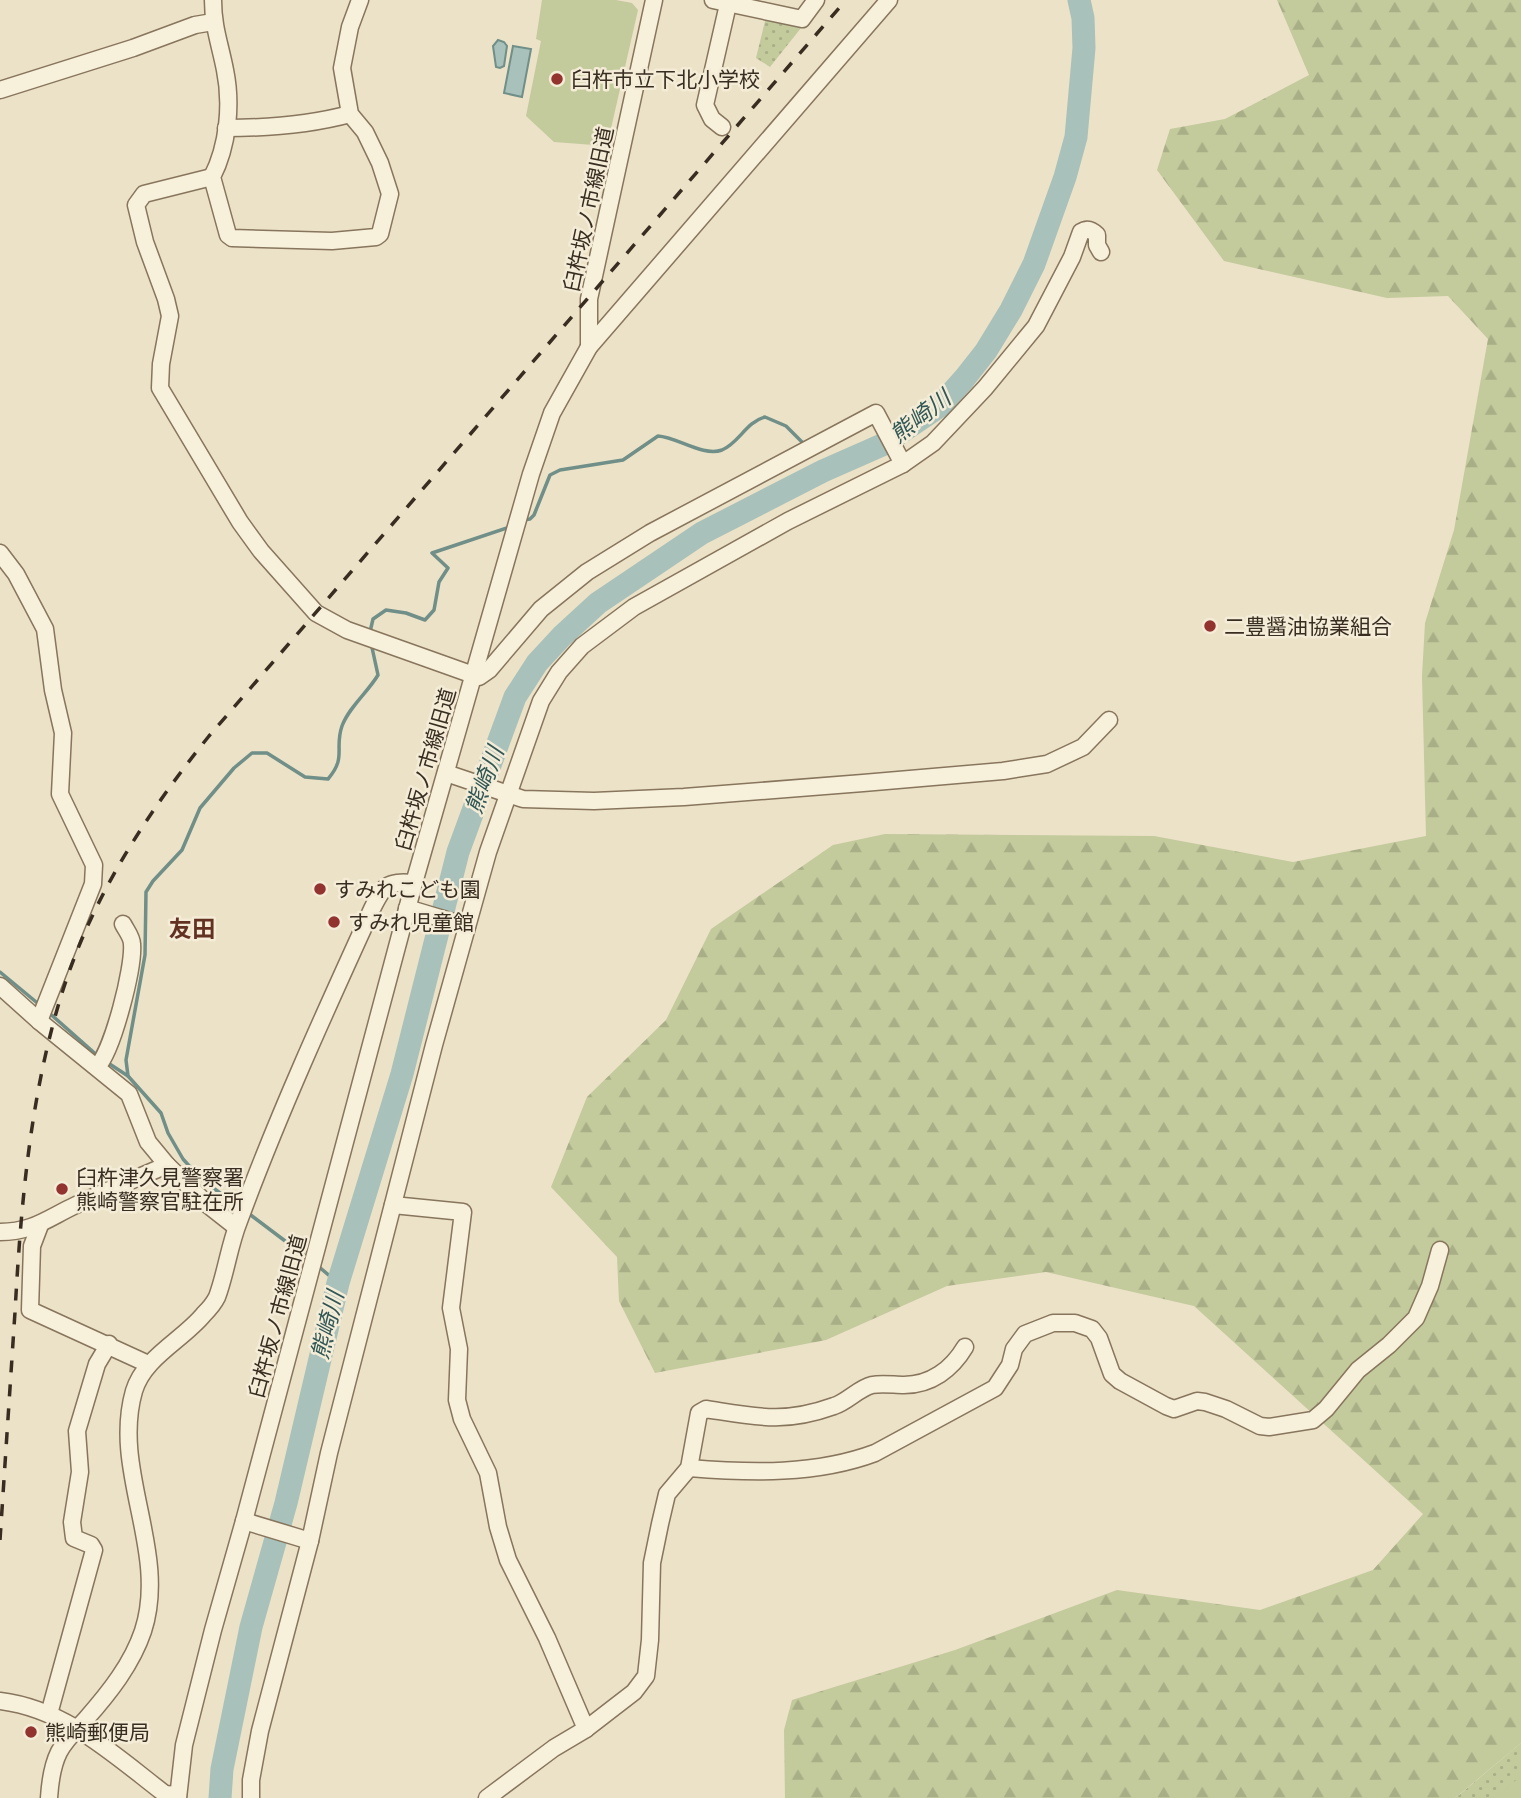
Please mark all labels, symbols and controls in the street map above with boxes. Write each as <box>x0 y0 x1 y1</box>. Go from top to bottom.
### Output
place label: 臼杵市立下北小学校 <box>571 65 760 93</box>
marker: 臼杵市立下北小学校 <box>549 71 565 87</box>
street label: 臼杵坂ノ市線旧道 <box>557 124 619 294</box>
water label: 熊崎川 <box>883 381 959 449</box>
place label: 二豊醤油協業組合 <box>1224 612 1392 640</box>
marker: 二豊醤油協業組合 <box>1202 618 1218 634</box>
street label: 臼杵坂ノ市線旧道 <box>388 684 462 854</box>
water label: 熊崎川 <box>458 739 511 818</box>
place label: すみれこども園 <box>334 875 481 903</box>
marker: すみれこども園 <box>312 881 328 897</box>
place label: すみれ児童館 <box>348 908 474 936</box>
district label: 友田 <box>169 913 215 944</box>
marker: すみれ児童館 <box>326 914 342 930</box>
place label: 臼杵津久見警察署 熊崎警察官駐在所 <box>76 1163 244 1215</box>
marker: 臼杵津久見警察署 熊崎警察官駐在所 <box>54 1181 70 1197</box>
street label: 臼杵坂ノ市線旧道 <box>242 1231 312 1401</box>
water label: 熊崎川 <box>304 1285 351 1362</box>
place label: 熊崎郵便局 <box>45 1718 150 1746</box>
marker: 熊崎郵便局 <box>23 1724 39 1740</box>

